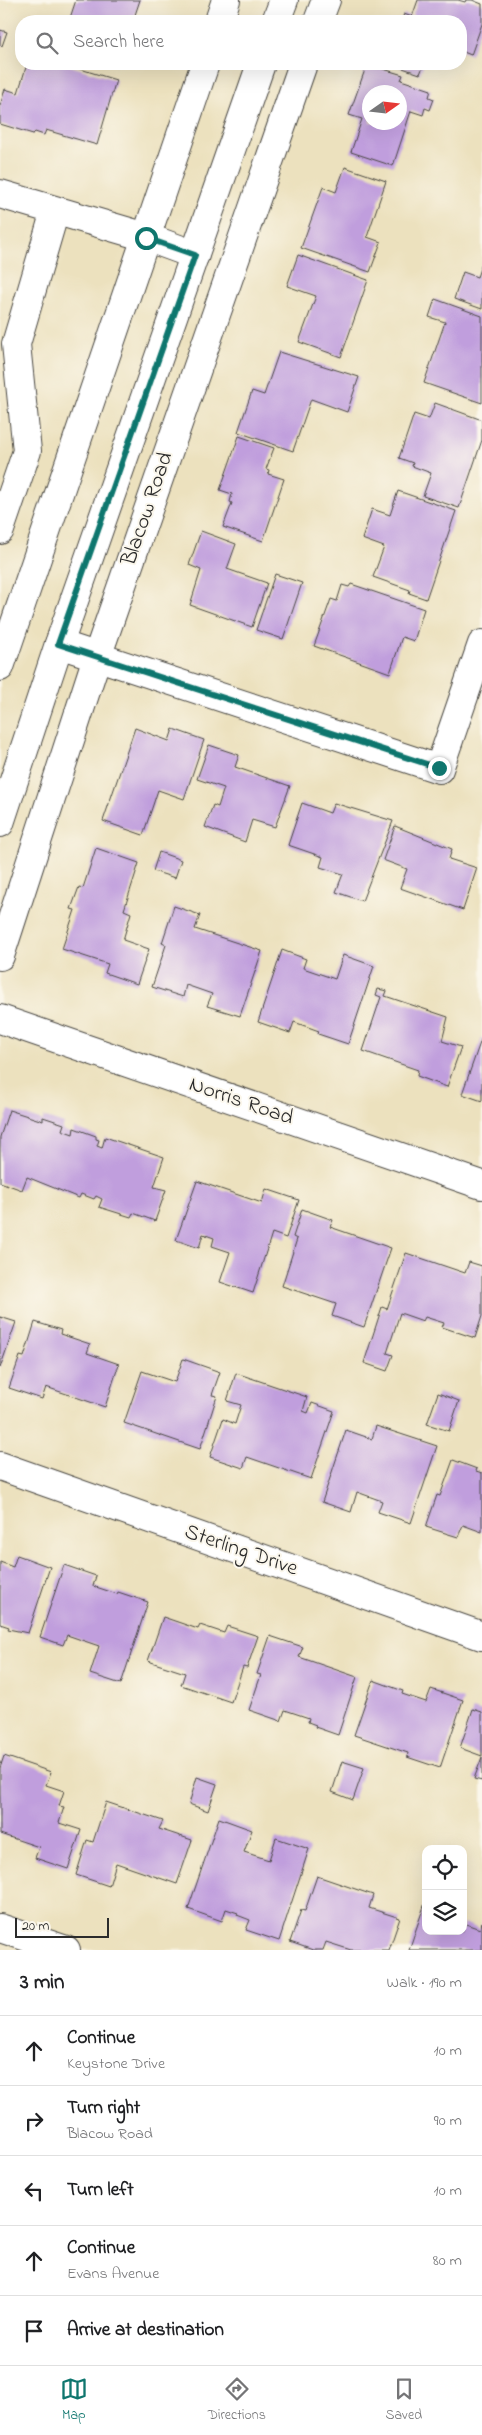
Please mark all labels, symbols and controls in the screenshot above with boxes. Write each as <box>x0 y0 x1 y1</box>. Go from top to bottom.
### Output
search box <box>15 15 467 70</box>
icon: search <box>33 29 61 57</box>
text: Search here <box>73 29 164 56</box>
north arrow <box>362 85 407 130</box>
route start <box>135 227 158 250</box>
street label: Blacow Road <box>113 448 182 571</box>
route end <box>428 757 451 780</box>
street label: Norris Road <box>185 1069 297 1135</box>
street label: Sterling Drive <box>180 1517 302 1586</box>
map controls <box>422 1845 467 1935</box>
button: locate <box>422 1845 467 1890</box>
button: layers <box>422 1890 467 1935</box>
scale bar <box>15 1915 109 1938</box>
text: 20 m <box>22 1916 49 1937</box>
text: 3 min <box>20 1968 64 1998</box>
text: Walk · 190 m <box>387 1971 462 1995</box>
text: Continue <box>67 2025 135 2052</box>
icon: ahead <box>20 2037 48 2065</box>
text: 10 m <box>434 2039 462 2063</box>
text: Keystone Drive <box>67 2052 165 2076</box>
text: Turn right <box>67 2095 140 2122</box>
icon: right <box>20 2107 48 2135</box>
text: 90 m <box>434 2109 462 2133</box>
text: Blacow Road <box>67 2122 153 2146</box>
icon: left <box>20 2177 48 2205</box>
text: Turn left <box>67 2177 134 2204</box>
text: 10 m <box>434 2179 462 2203</box>
text: Continue <box>67 2235 135 2262</box>
icon: ahead <box>20 2247 48 2275</box>
text: 80 m <box>433 2249 462 2273</box>
text: Evans Avenue <box>67 2262 159 2286</box>
icon: arrive <box>20 2317 48 2345</box>
text: Arrive at destination <box>67 2317 224 2344</box>
tab: Map <box>60 2375 88 2426</box>
tab: Directions <box>208 2375 266 2426</box>
tab: Saved <box>386 2375 422 2426</box>

